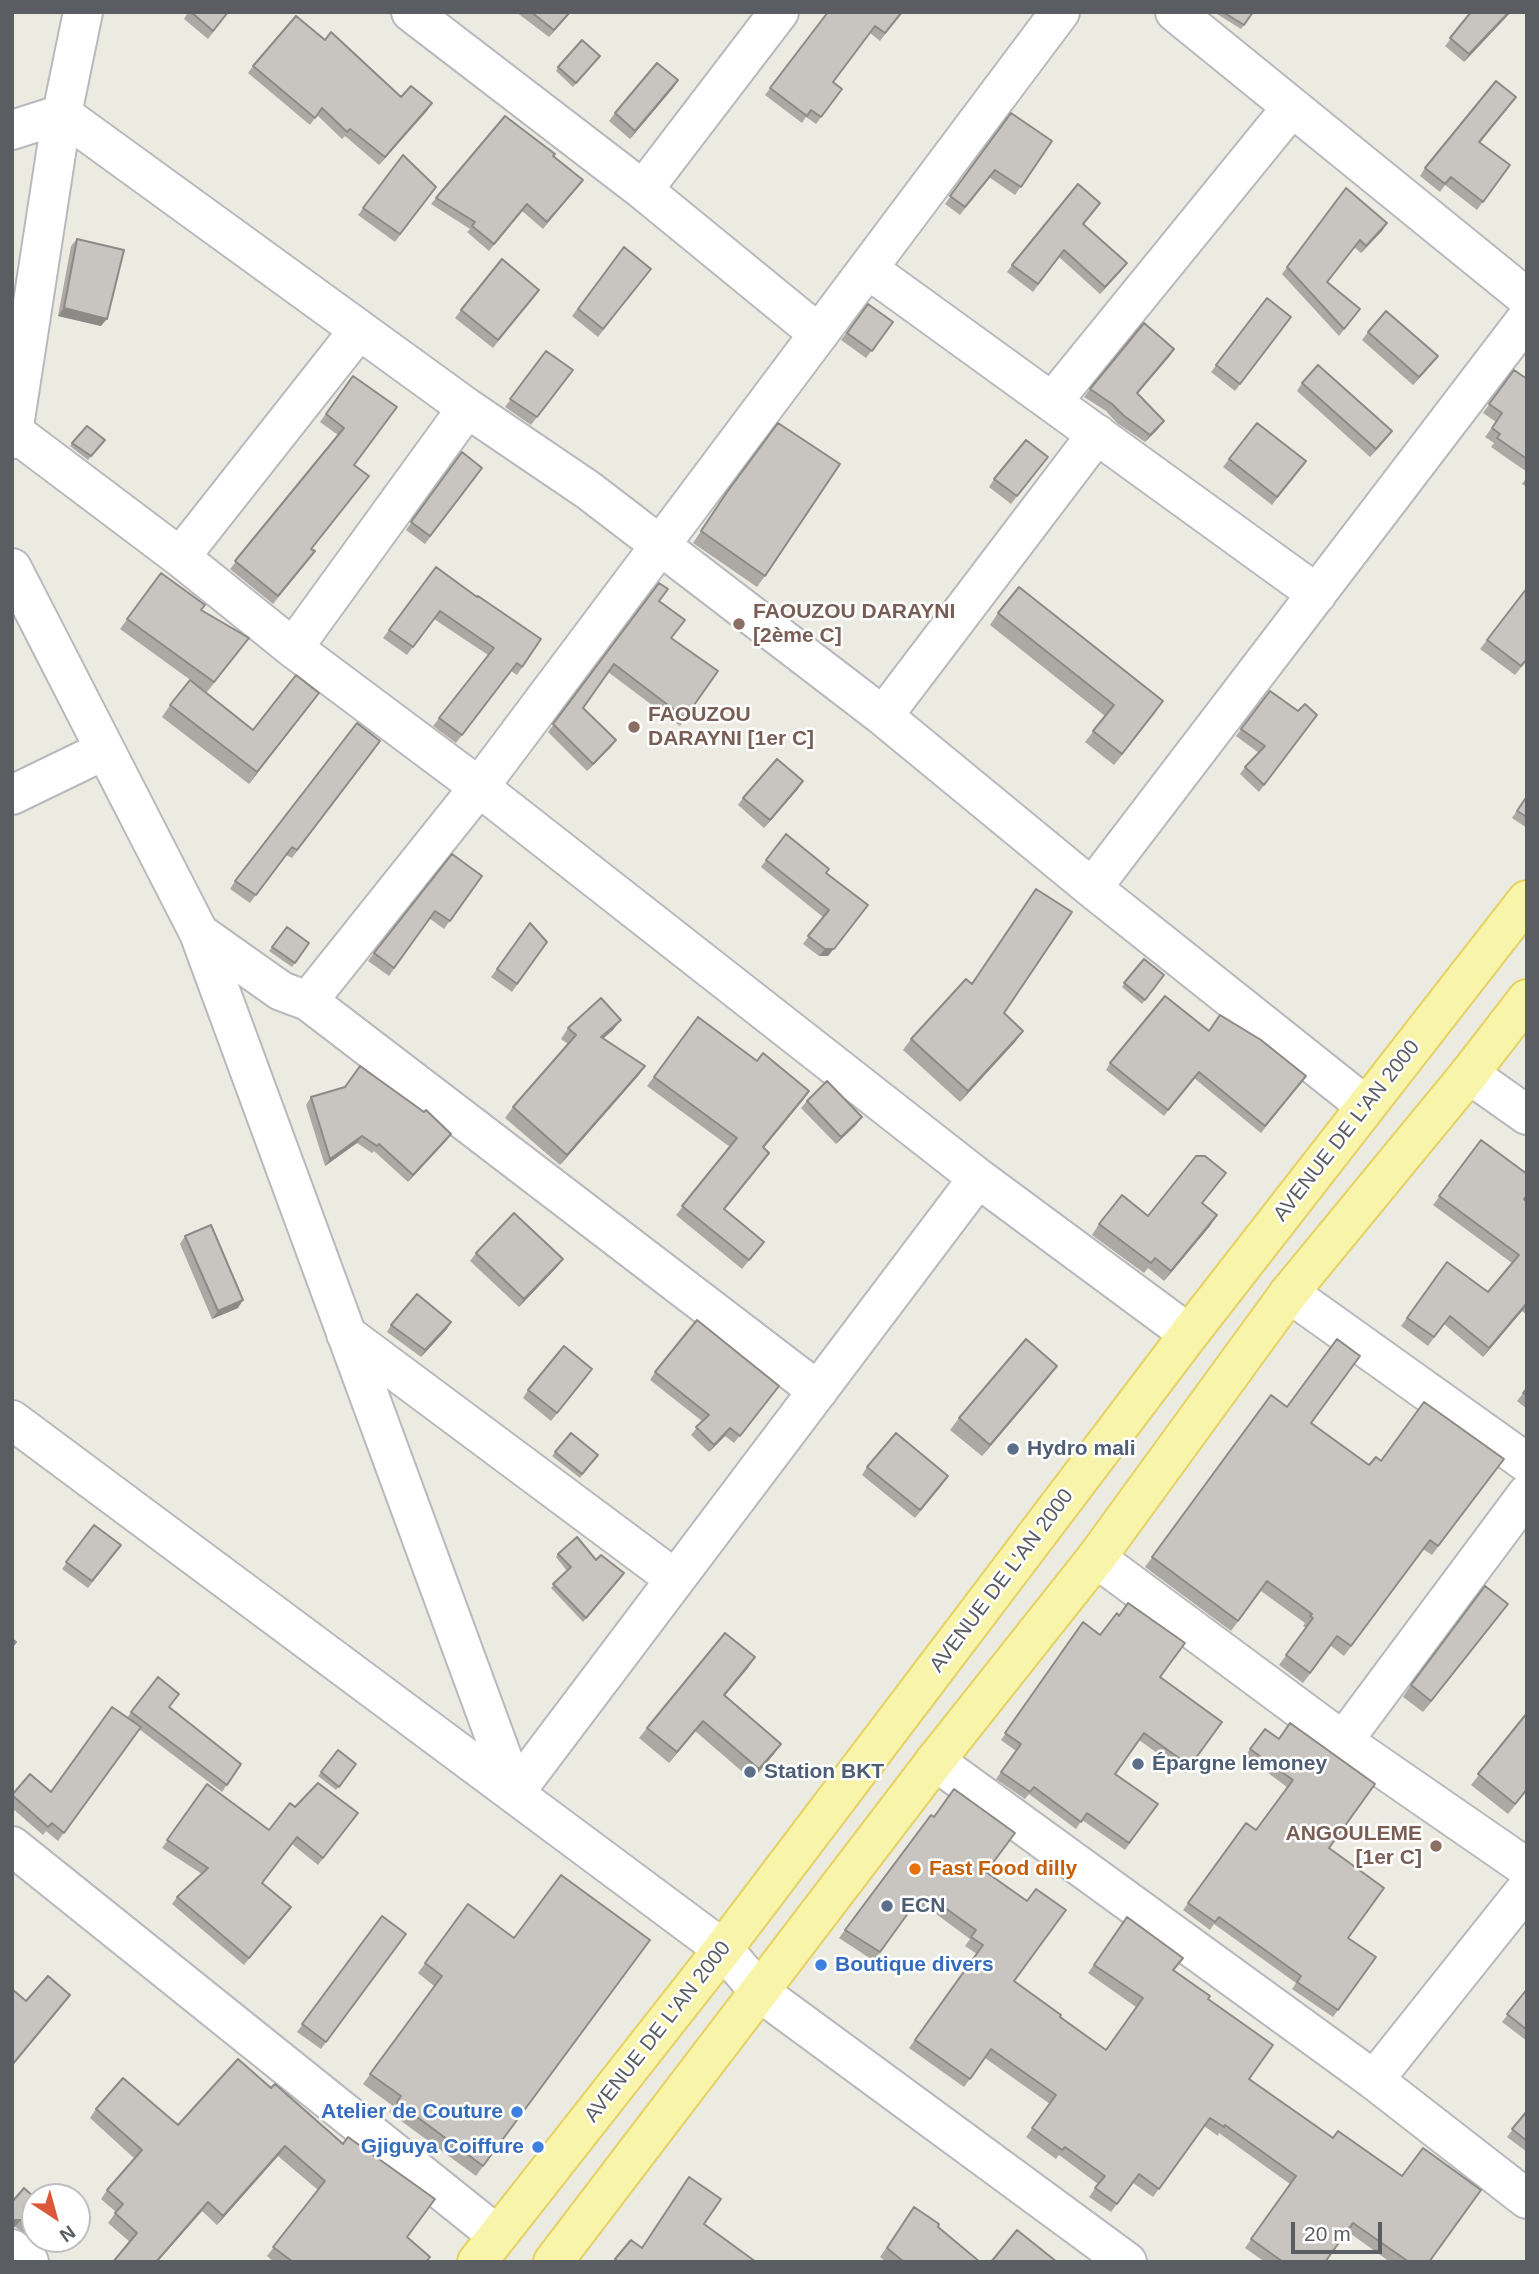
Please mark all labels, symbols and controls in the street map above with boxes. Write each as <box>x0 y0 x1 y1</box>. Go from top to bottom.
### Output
place label: FAOUZOU DARAYNI [2ème C] <box>753 599 955 649</box>
marker: FAOUZOU DARAYNI [2ème C] <box>731 616 747 632</box>
place label: FAOUZOU DARAYNI [1er C] <box>648 702 814 752</box>
marker: FAOUZOU DARAYNI [1er C] <box>626 719 642 735</box>
street label: AVENUE DE L'AN 2000 <box>1268 1035 1426 1227</box>
place label: Hydro mali <box>1027 1436 1136 1462</box>
marker: Hydro mali <box>1005 1441 1021 1457</box>
street label: AVENUE DE L'AN 2000 <box>925 1484 1079 1678</box>
place label: Épargne lemoney <box>1152 1751 1327 1777</box>
marker: Épargne lemoney <box>1130 1756 1146 1772</box>
place label: Station BKT <box>764 1759 884 1785</box>
marker: Station BKT <box>742 1764 758 1780</box>
place label: ANGOULEME [1er C] <box>1286 1821 1422 1871</box>
marker: ANGOULEME [1er C] <box>1428 1838 1444 1854</box>
place label: Fast Food dilly <box>929 1856 1077 1882</box>
marker: Fast Food dilly <box>907 1861 923 1877</box>
place label: ECN <box>901 1893 945 1919</box>
marker: ECN <box>879 1898 895 1914</box>
street label: AVENUE DE L'AN 2000 <box>579 1936 737 2128</box>
place label: Boutique divers <box>835 1952 994 1978</box>
marker: Boutique divers <box>813 1957 829 1973</box>
place label: Atelier de Couture <box>321 2099 503 2125</box>
marker: Atelier de Couture <box>509 2104 525 2120</box>
place label: Gjiguya Coiffure <box>361 2134 524 2160</box>
marker: Gjiguya Coiffure <box>530 2139 546 2155</box>
north arrow <box>21 2183 91 2253</box>
scale bar <box>1294 2208 1385 2252</box>
text: N <box>56 2221 79 2246</box>
text: 20 m <box>1304 2222 1351 2245</box>

